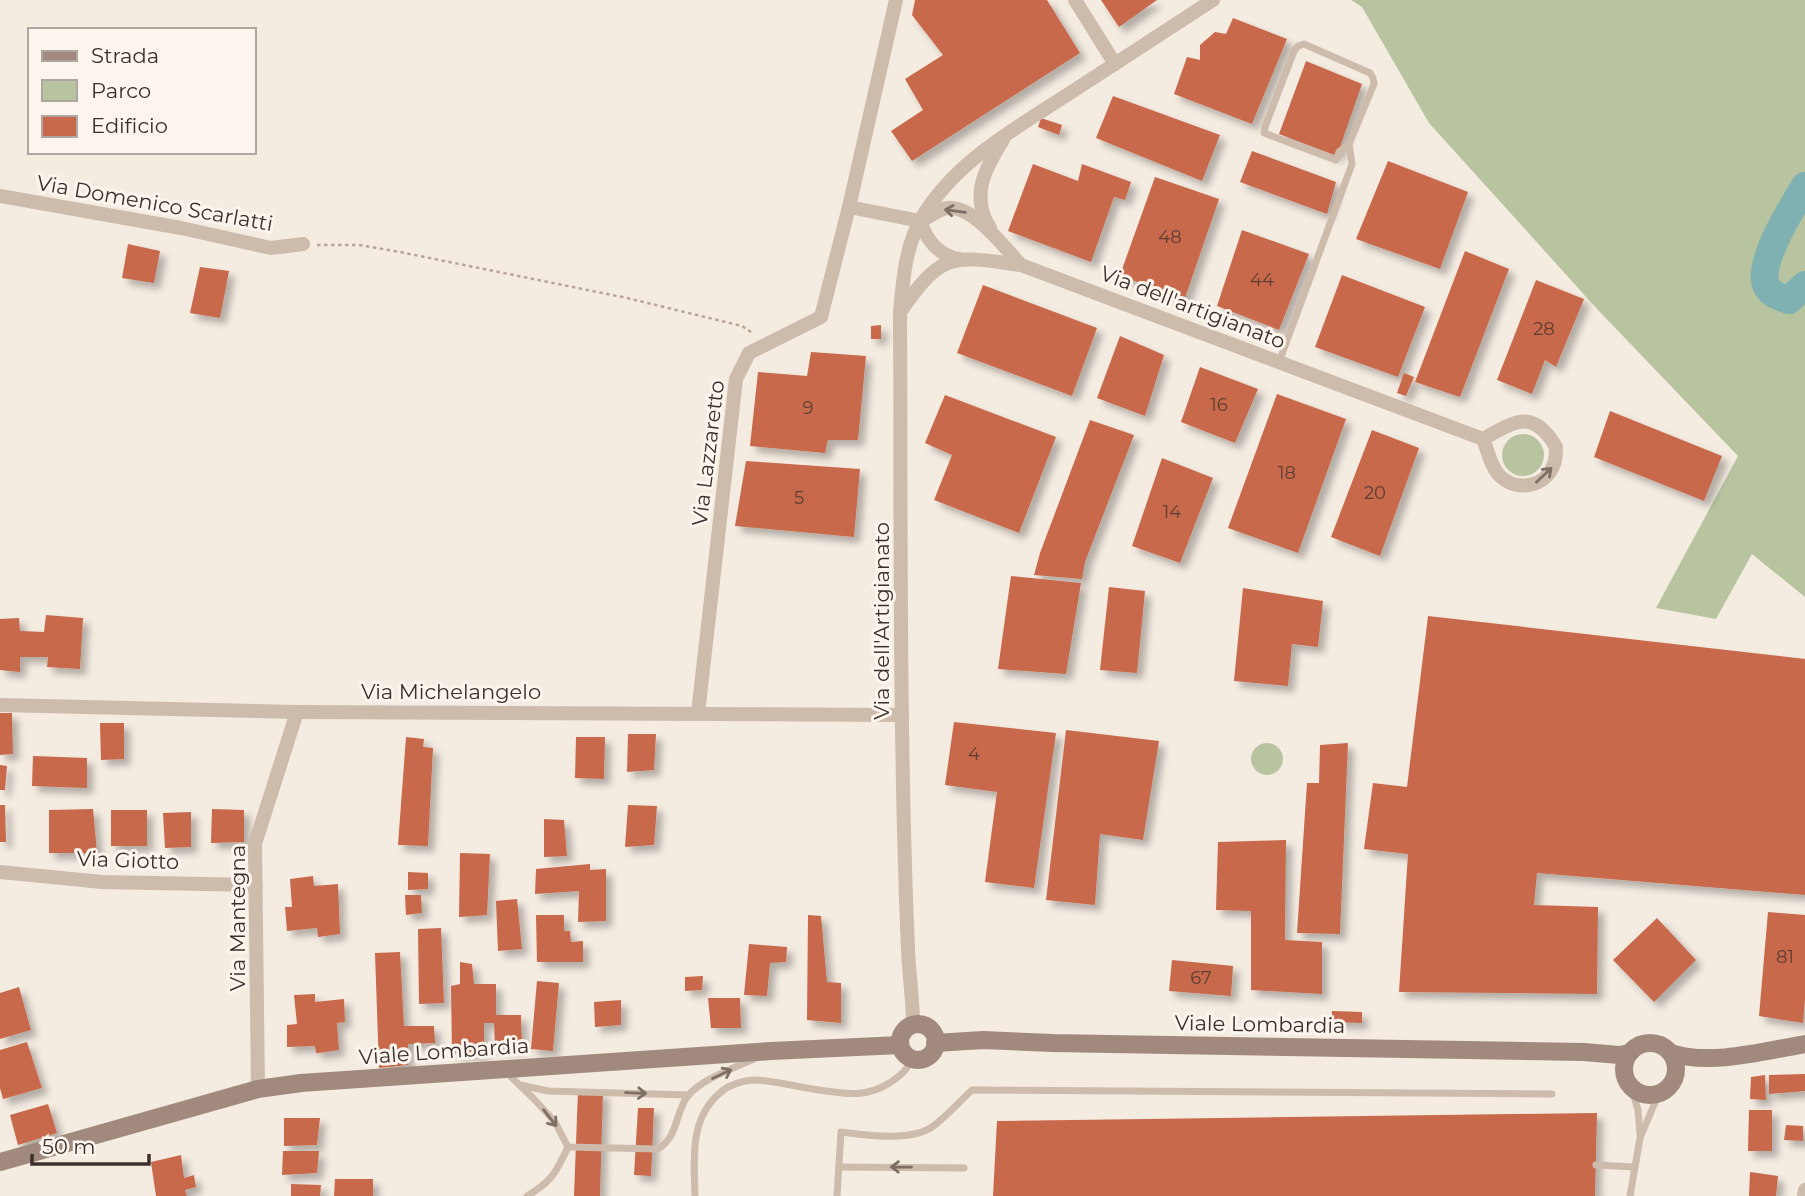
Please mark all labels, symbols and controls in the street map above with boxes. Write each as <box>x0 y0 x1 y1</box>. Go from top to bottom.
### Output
legend <box>28 28 256 154</box>
text: Strada <box>91 43 159 68</box>
text: Parco <box>91 78 151 103</box>
text: Edificio <box>91 113 168 138</box>
street label: Via Domenico Scarlatti <box>35 170 275 236</box>
one-way arrow <box>945 204 967 217</box>
house number: 48 <box>1158 226 1182 248</box>
street label: Via dell'artigianato <box>1097 260 1289 354</box>
house number: 44 <box>1250 269 1274 291</box>
house number: 28 <box>1533 318 1555 340</box>
street label: Via Lazzaretto <box>687 379 729 527</box>
house number: 16 <box>1210 394 1228 416</box>
house number: 9 <box>803 397 814 419</box>
house number: 18 <box>1278 462 1296 484</box>
one-way arrow <box>1535 467 1553 483</box>
house number: 20 <box>1364 482 1386 504</box>
house number: 5 <box>794 487 804 509</box>
house number: 14 <box>1163 501 1181 523</box>
street label: Via dell'Artigianato <box>869 522 894 720</box>
street label: Via Michelangelo <box>361 679 541 704</box>
house number: 4 <box>968 743 980 765</box>
street label: Via Mantegna <box>225 845 250 991</box>
street label: Via Giotto <box>76 846 180 874</box>
house number: 81 <box>1776 946 1794 968</box>
house number: 67 <box>1190 967 1212 989</box>
street label: Viale Lombardia <box>1174 1010 1346 1038</box>
street label: Viale Lombardia <box>358 1033 530 1069</box>
one-way arrow <box>711 1067 732 1080</box>
one-way arrow <box>624 1087 647 1100</box>
one-way arrow <box>543 1109 558 1127</box>
scale bar <box>32 1122 149 1166</box>
text: 50 m <box>42 1134 96 1159</box>
one-way arrow <box>890 1161 913 1174</box>

